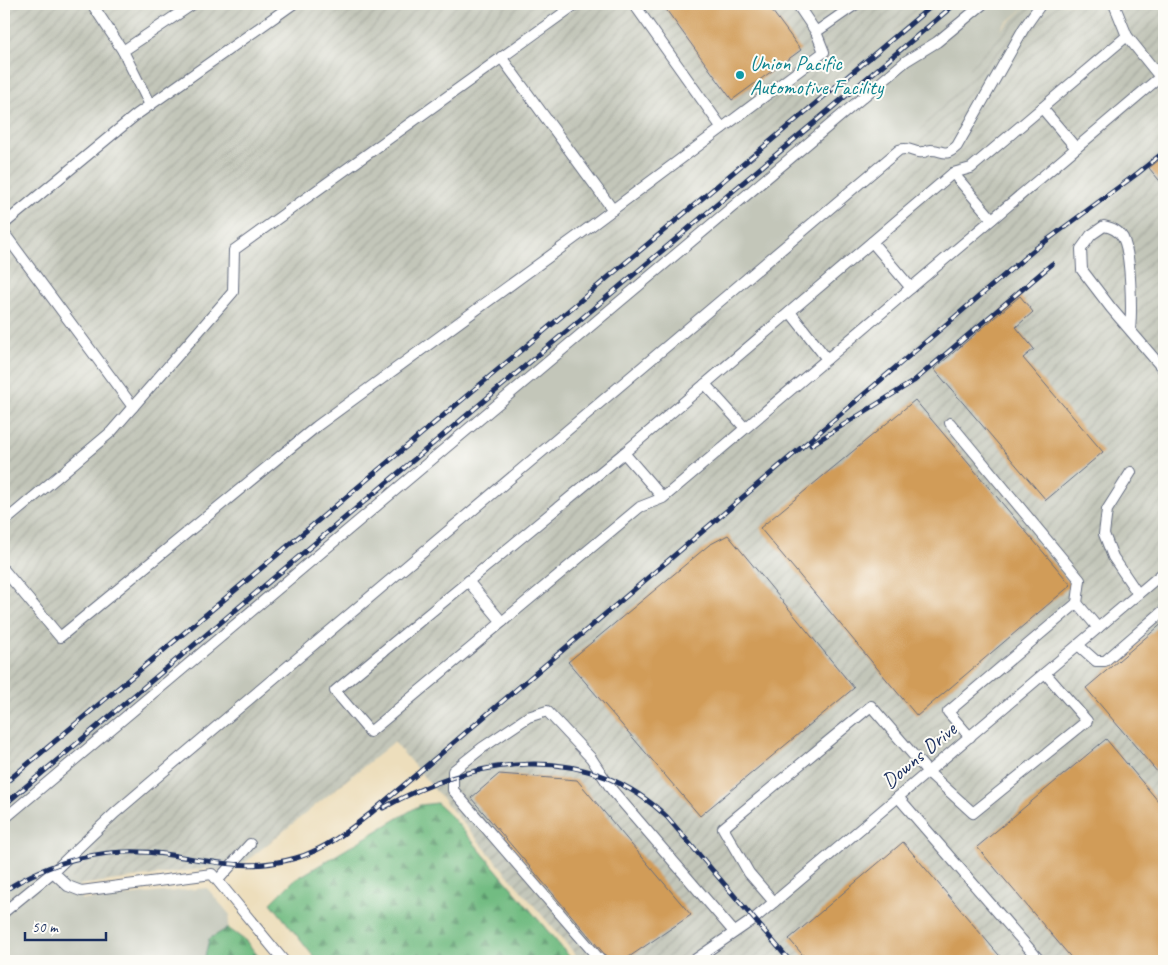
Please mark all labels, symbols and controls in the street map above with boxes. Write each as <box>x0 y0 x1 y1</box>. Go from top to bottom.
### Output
place label: Union Pacific Automotive Facility <box>750 50 885 100</box>
marker: Union Pacific Automotive Facility <box>734 69 746 81</box>
street label: Downs Drive <box>876 715 963 794</box>
scale bar <box>25 910 106 942</box>
text: 50 m <box>32 918 59 937</box>

